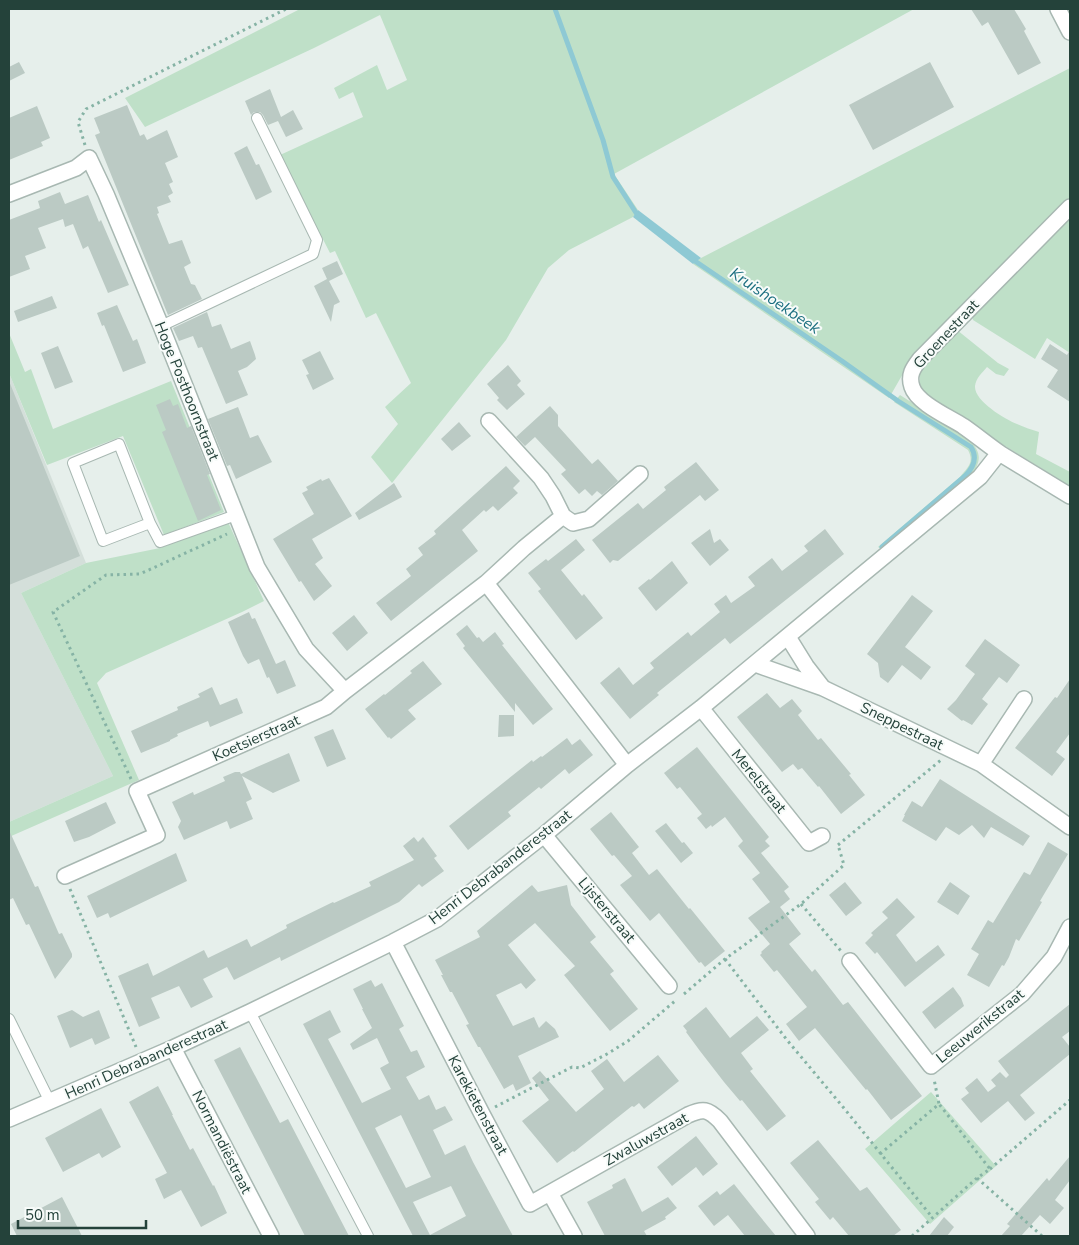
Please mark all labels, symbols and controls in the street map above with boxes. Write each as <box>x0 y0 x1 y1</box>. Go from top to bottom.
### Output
water label: Kruishoekbeek <box>725 263 825 340</box>
street label: Groenestraat <box>909 295 984 373</box>
street label: Hoge Posthoornstraat <box>150 319 224 464</box>
street label: Sneppestraat <box>857 697 948 755</box>
street label: Koetsierstraat <box>209 710 303 766</box>
street label: Merelstraat <box>727 745 792 818</box>
street label: Henri Debrabanderestraat <box>425 805 576 929</box>
street label: Lijsterstraat <box>574 873 641 947</box>
street label: Leeuwerikstraat <box>932 984 1029 1068</box>
street label: Henri Debrabanderestraat <box>62 1014 231 1104</box>
street label: Karekietenstraat <box>443 1052 513 1159</box>
street label: Normandiëstraat <box>187 1087 257 1198</box>
street label: Zwaluwstraat <box>600 1107 692 1170</box>
scale bar <box>18 1198 145 1230</box>
text: 50 m <box>25 1205 60 1225</box>

